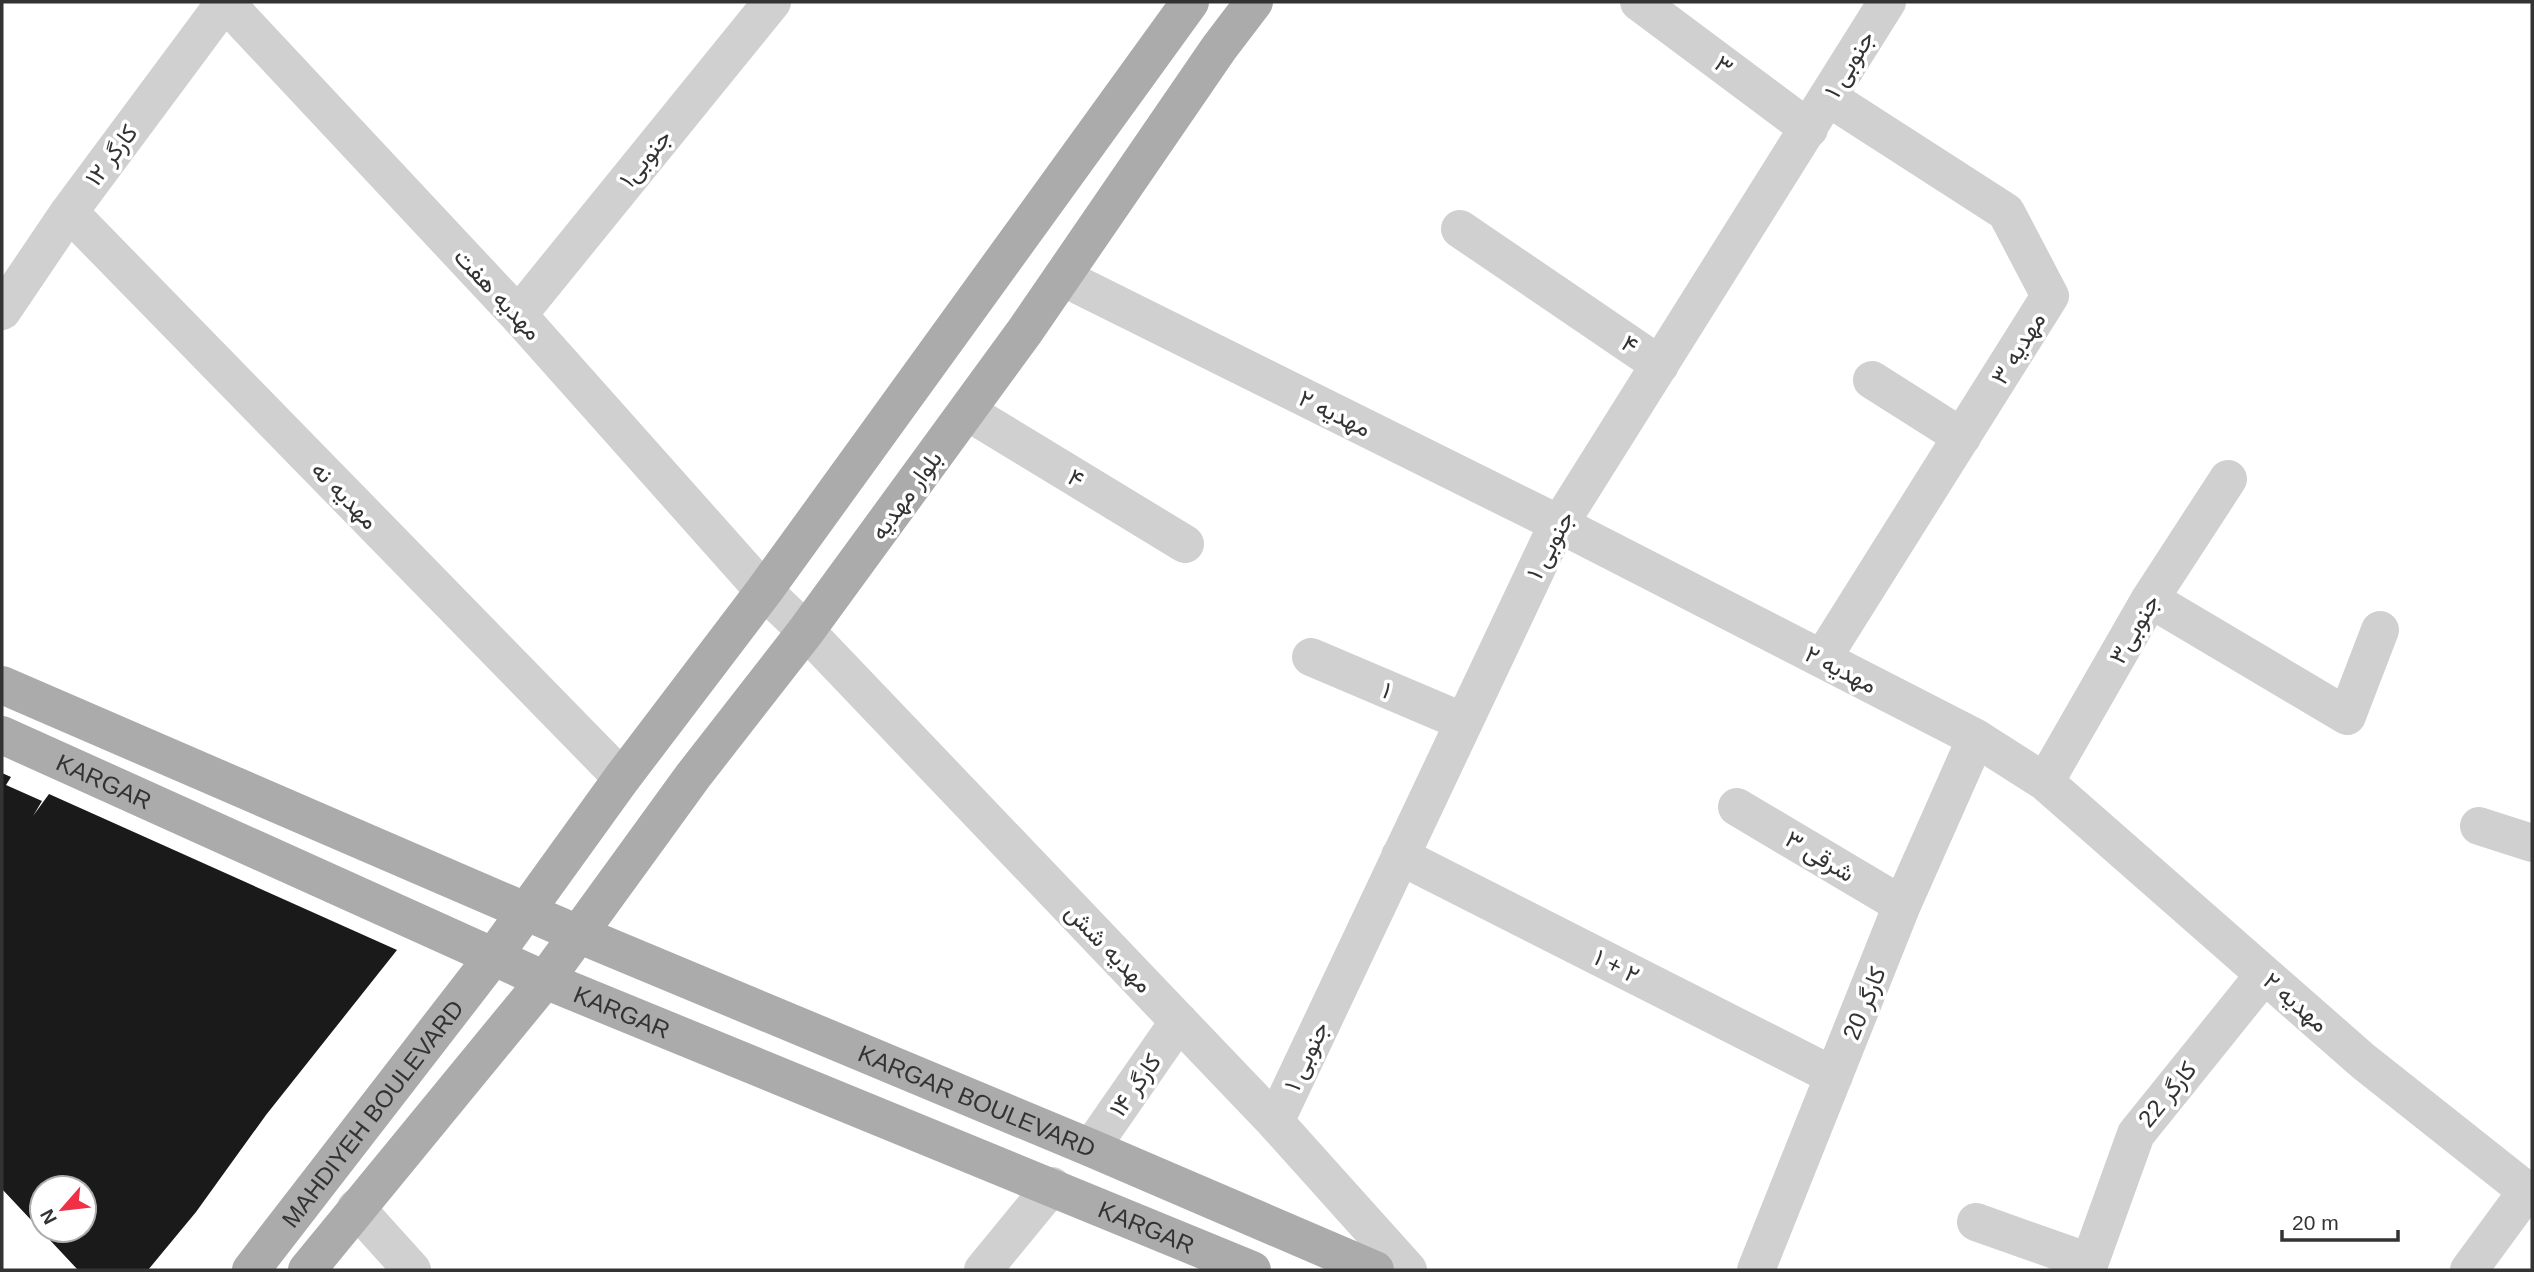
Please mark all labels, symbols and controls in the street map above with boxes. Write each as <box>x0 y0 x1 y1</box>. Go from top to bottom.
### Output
street label: ۱ جنوبی <box>1819 26 1881 103</box>
street label: ۳ <box>1710 49 1738 81</box>
street label: کارگر ۱۲ <box>79 119 144 192</box>
street label: جنوبی۱ <box>614 124 678 194</box>
street label: مهدیه هفت <box>447 243 547 347</box>
street label: مهدیه ۳ <box>1985 307 2052 390</box>
street label: ۴ <box>1617 329 1643 359</box>
street label: مهدیه ۲ <box>1294 384 1375 444</box>
street label: بلوار مهدیه <box>865 445 949 546</box>
street label: مهدیه نه <box>305 456 384 536</box>
street label: ۴ <box>1063 463 1089 493</box>
street label: ۱ جنوبی <box>1521 506 1581 585</box>
street label: جنوبی۳ <box>2103 590 2166 669</box>
street label: مهدیه ۲ <box>1800 640 1881 700</box>
street label: ۱ <box>1379 676 1395 704</box>
street label: KARGAR <box>52 748 156 814</box>
street label: ۳ شرقی <box>1780 825 1859 889</box>
street label: مهدیه شش <box>1059 898 1158 999</box>
street label: ۱ + ۲ <box>1590 943 1644 989</box>
street label: کارگر 20 <box>1837 963 1893 1044</box>
street label: مهدیه ۲ <box>2257 967 2334 1039</box>
street label: KARGAR <box>570 980 674 1043</box>
street label: MAHDIYEH BOULEVARD <box>276 994 468 1232</box>
street label: ۱ جنوبی <box>1278 1017 1336 1096</box>
street label: KARGAR BOULEVARD <box>855 1039 1100 1162</box>
street label: کارگر ۱۴ <box>1104 1049 1168 1123</box>
street label: کارگر 22 <box>2133 1056 2203 1133</box>
north arrow <box>28 1174 98 1244</box>
street label: KARGAR <box>1095 1195 1199 1259</box>
scale bar <box>2282 1198 2398 1242</box>
text: N <box>36 1206 61 1228</box>
text: 20 m <box>2292 1211 2339 1234</box>

